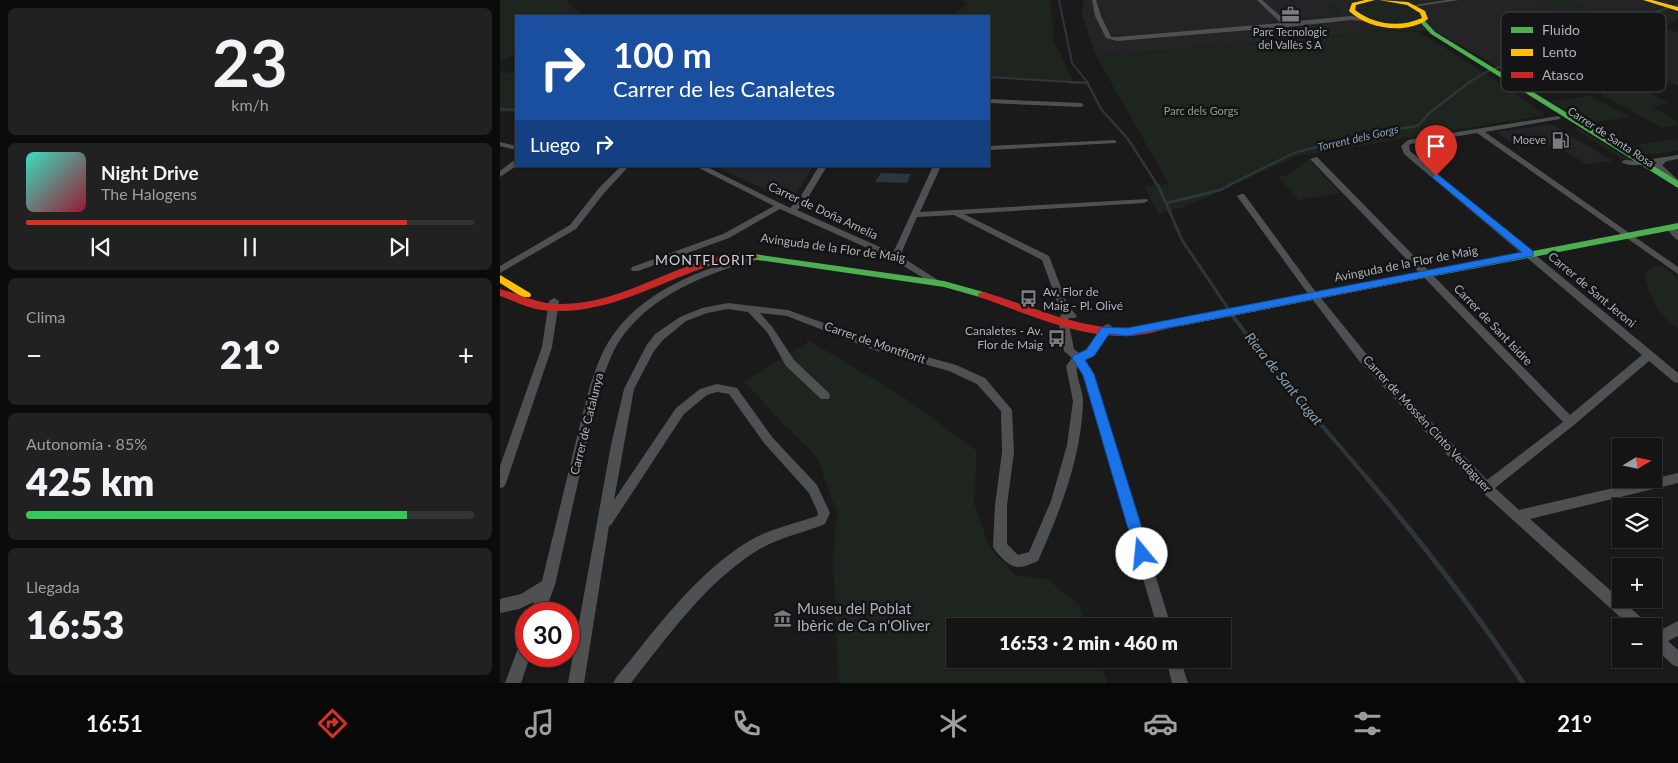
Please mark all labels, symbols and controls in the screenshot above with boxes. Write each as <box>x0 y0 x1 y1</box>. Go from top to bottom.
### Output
office icon: Parc Tecnologic del Vallès S A <box>1280 4 1300 24</box>
legend <box>1501 12 1666 92</box>
text: Fluido <box>1542 21 1580 38</box>
text: 23 <box>212 23 288 101</box>
place label: Parc Tecnologic del Vallès S A <box>1253 25 1327 51</box>
text: 100 m <box>613 33 712 75</box>
icon: right <box>530 35 595 100</box>
text: Lento <box>1542 43 1577 60</box>
text: Atasco <box>1542 66 1584 83</box>
text: Carrer de les Canaletes <box>613 75 835 102</box>
text: km/h <box>231 95 269 114</box>
park label: Parc dels Gorgs <box>1164 104 1238 117</box>
street label: Carrer de Santa Rosa <box>1566 104 1657 169</box>
water label: Torrent dels Gorgs <box>1316 122 1400 153</box>
pin <box>1415 125 1457 176</box>
icon: right <box>590 130 618 158</box>
fuel station icon: Moeve <box>1550 130 1570 150</box>
icon: arrive <box>1422 132 1450 160</box>
text: Luego <box>530 133 580 156</box>
place label: Moeve <box>1513 133 1546 146</box>
text: Night Drive <box>101 161 199 184</box>
street label: Carrer de Doña Amelia <box>766 179 880 243</box>
text: The Halogens <box>101 184 197 203</box>
street label: Avinguda de la Flor de Maig <box>760 230 906 265</box>
icon: previous <box>87 233 115 261</box>
icon: pause <box>236 233 264 261</box>
icon: next <box>385 233 413 261</box>
street label: Avinguda de la Flor de Maig <box>1333 242 1479 285</box>
street label: Carrer de Sant Jeroni <box>1545 249 1639 331</box>
district label: MONTFLORIT <box>655 251 755 268</box>
street label: Carrer de Sant Isidre <box>1451 281 1536 368</box>
place label: Av. Flor de Maig - Pl. Olivé <box>1043 284 1123 313</box>
bus stop icon: Av. Flor de Maig - Pl. Olivé <box>1019 289 1039 309</box>
text: Clima <box>26 307 65 326</box>
street label: Carrer de Montflorit <box>823 318 928 367</box>
place label: Canaletes - Av. Flor de Maig <box>965 323 1043 352</box>
bus stop icon: Canaletes - Av. Flor de Maig <box>1047 328 1067 348</box>
water label: Riera de Sant Cugat <box>1242 329 1327 429</box>
text: 21° <box>220 331 280 377</box>
text: − <box>26 338 42 372</box>
text: + <box>458 338 474 372</box>
street label: Carrer de Mossèn Cinto Verdaguer <box>1360 352 1495 496</box>
street label: Carrer de Catalunya <box>567 371 606 476</box>
text: Autonomía · 85% <box>26 434 147 453</box>
north arrow <box>1612 438 1662 488</box>
map controls <box>1612 438 1662 668</box>
text: 425 km <box>26 458 154 504</box>
button: layers <box>1612 498 1662 548</box>
position arrow <box>1115 527 1167 579</box>
button: + <box>1612 558 1662 608</box>
text: Llegada <box>26 577 80 596</box>
place label: Museu del Poblat Ibèric de Ca n'Oliver <box>797 599 931 634</box>
text: 16:53 <box>26 601 124 647</box>
speed limit sign: 30 <box>515 602 580 667</box>
museum icon: Museu del Poblat Ibèric de Ca n'Oliver <box>773 608 793 628</box>
button: − <box>1612 618 1662 668</box>
text: 16:53 · 2 min · 460 m <box>999 631 1178 654</box>
icon: directions <box>315 706 350 741</box>
icon: music <box>522 706 557 741</box>
icon: phone <box>729 706 764 741</box>
icon: climate <box>936 706 971 741</box>
icon: car <box>1143 706 1178 741</box>
icon: filters <box>1350 706 1385 741</box>
text: 16:51 <box>86 710 143 737</box>
text: 21° <box>1557 710 1592 737</box>

